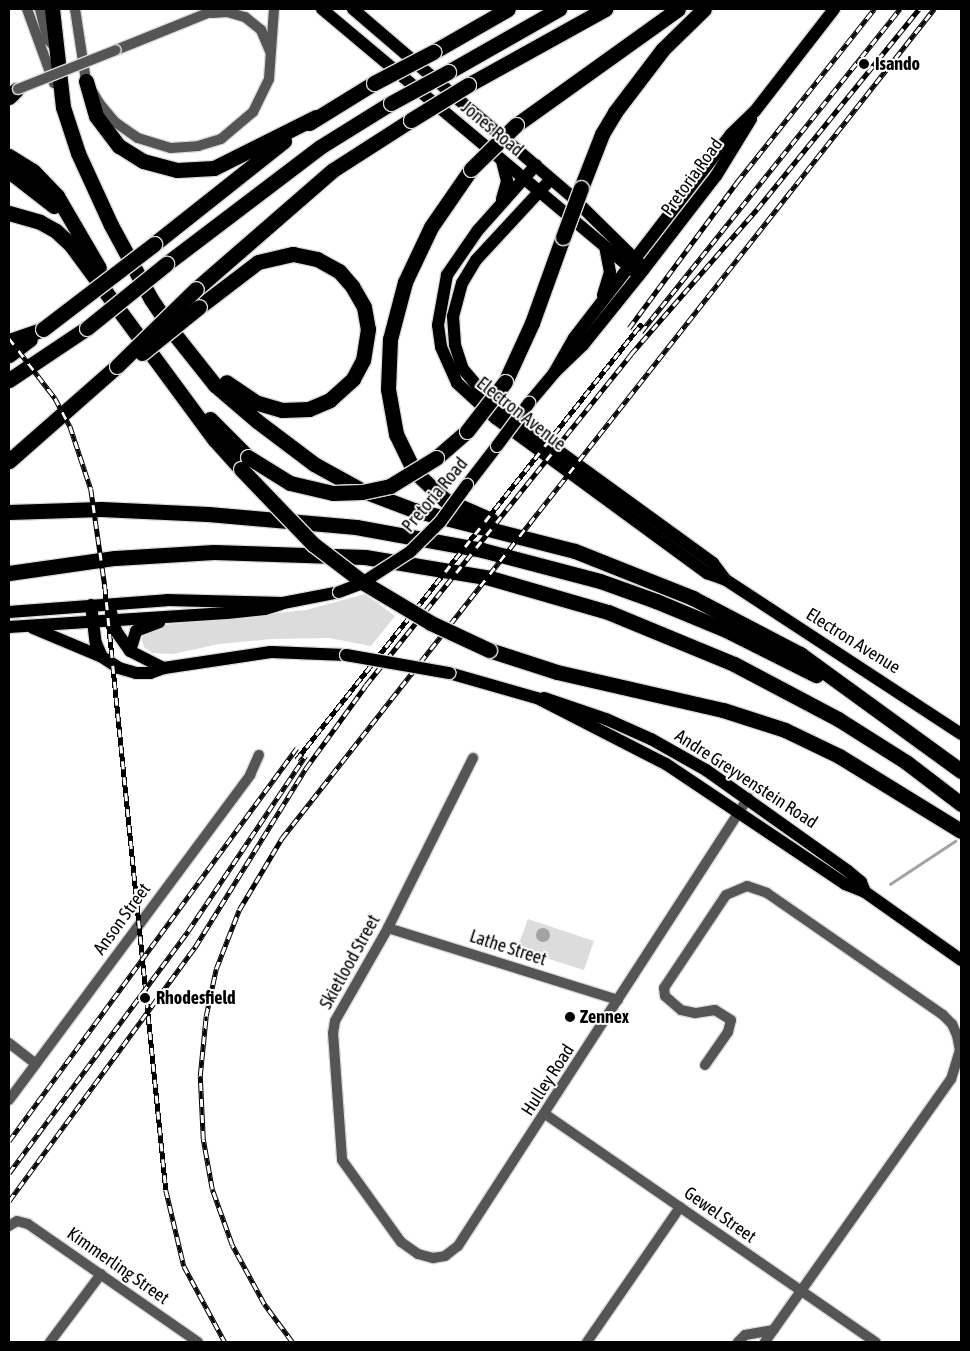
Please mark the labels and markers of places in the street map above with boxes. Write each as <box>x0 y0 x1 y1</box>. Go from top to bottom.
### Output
place label: Isando <box>875 53 920 75</box>
marker: Isando <box>857 57 871 71</box>
place label: Rhodesfield <box>156 987 236 1009</box>
marker: Rhodesfield <box>138 991 152 1005</box>
place label: Zennex <box>580 1006 629 1028</box>
marker: Zennex <box>564 1011 576 1023</box>

